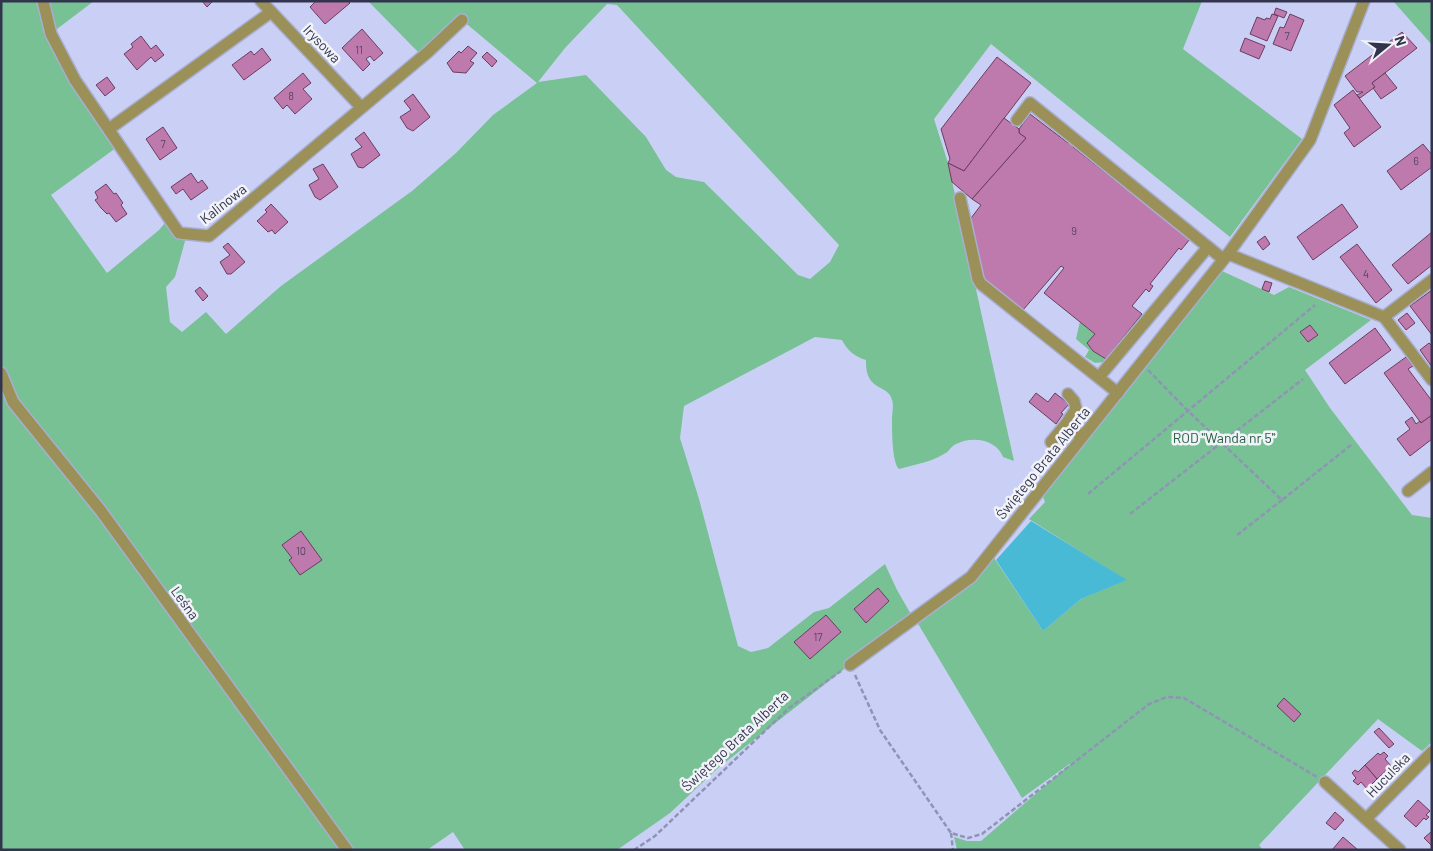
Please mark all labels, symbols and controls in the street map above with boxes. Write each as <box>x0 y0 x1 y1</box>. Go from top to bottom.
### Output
north arrow <box>1363 20 1413 70</box>
street label: Irysowa <box>300 21 345 66</box>
house number: 7 <box>1284 29 1290 42</box>
text: N <box>1391 34 1410 48</box>
house number: 11 <box>355 43 363 56</box>
house number: 8 <box>288 89 294 102</box>
house number: 7 <box>160 137 166 150</box>
house number: 6 <box>1413 154 1419 167</box>
street label: Kalinowa <box>196 180 249 227</box>
house number: 9 <box>1071 224 1077 237</box>
house number: 4 <box>1363 267 1369 280</box>
street label: Świętego Brata Alberta <box>992 403 1093 522</box>
park label: ROD "Wanda nr 5" <box>1173 429 1276 446</box>
house number: 10 <box>296 544 306 557</box>
street label: Leśna <box>168 583 203 623</box>
house number: 17 <box>813 630 823 643</box>
street label: Świętego Brata Alberta <box>678 687 792 795</box>
street label: Huculska <box>1362 749 1413 801</box>

